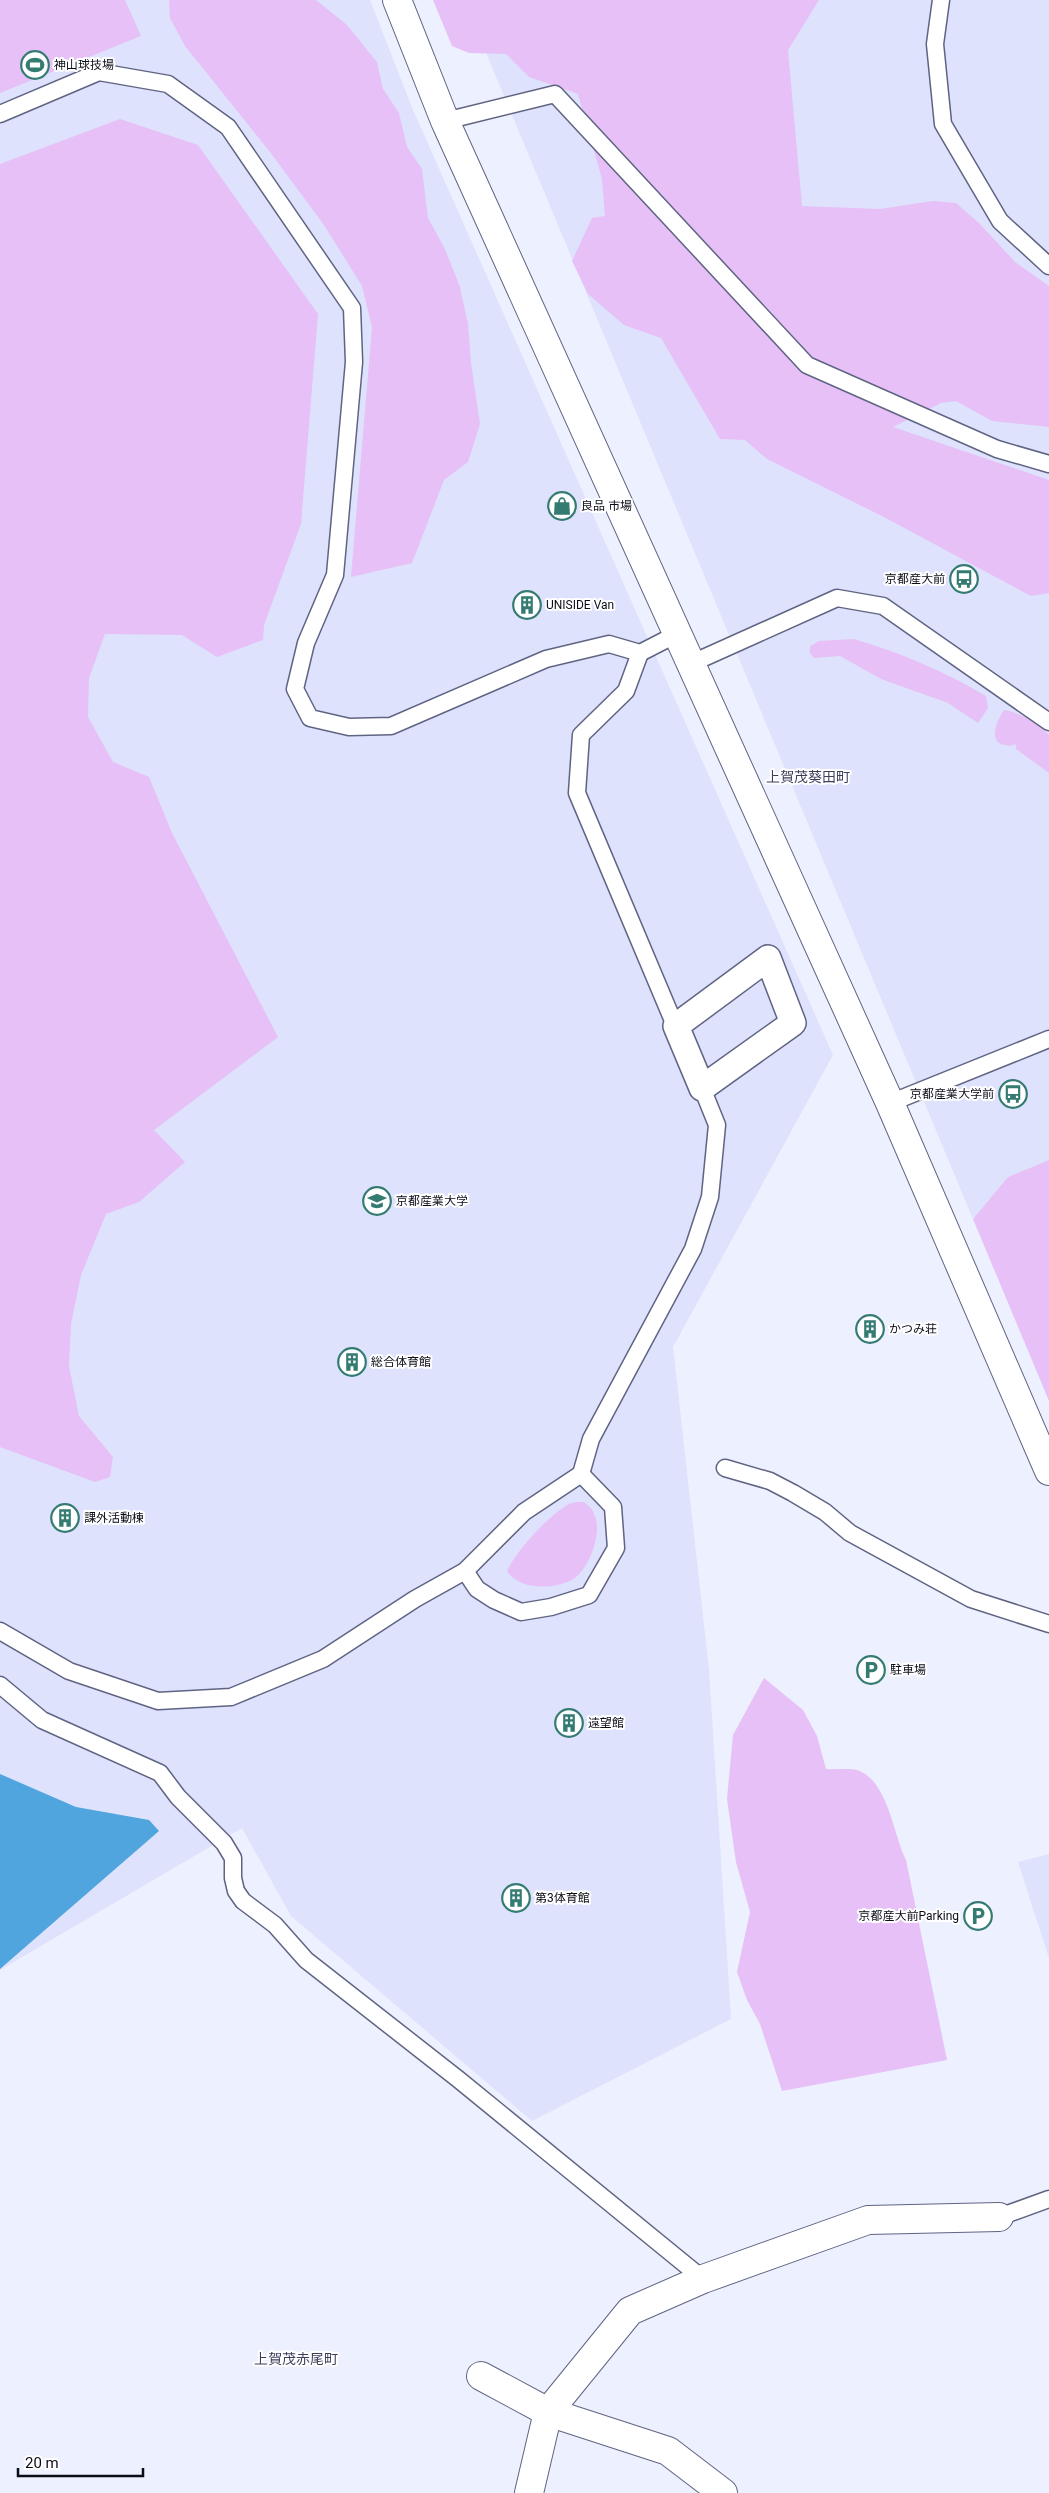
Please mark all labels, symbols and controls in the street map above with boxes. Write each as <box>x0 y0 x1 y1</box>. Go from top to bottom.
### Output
sports icon: 神山球技場 <box>20 50 50 80</box>
place label: 神山球技場 <box>54 58 114 72</box>
shop icon: 良品 市場 <box>547 491 577 521</box>
place label: 良品 市場 <box>581 499 632 513</box>
bus stop icon: 京都産大前 <box>949 564 979 594</box>
place label: 京都産大前 <box>885 572 945 586</box>
building icon: UNISIDE Van <box>512 590 542 620</box>
place label: UNISIDE Van <box>546 598 614 612</box>
district label: 上賀茂葵田町 <box>766 769 850 785</box>
bus stop icon: 京都産業大学前 <box>998 1079 1028 1109</box>
place label: 京都産業大学前 <box>910 1087 994 1101</box>
school or university icon: 京都産業大学 <box>362 1186 392 1216</box>
place label: 京都産業大学 <box>396 1194 468 1208</box>
building icon: かつみ荘 <box>855 1314 885 1344</box>
place label: かつみ荘 <box>889 1322 937 1336</box>
building icon: 総合体育館 <box>337 1347 367 1377</box>
place label: 総合体育館 <box>371 1355 431 1369</box>
building icon: 課外活動棟 <box>50 1503 80 1533</box>
place label: 課外活動棟 <box>84 1511 144 1525</box>
parking icon: 駐車場 <box>856 1655 886 1685</box>
place label: 駐車場 <box>890 1663 926 1677</box>
building icon: 遠望館 <box>554 1708 584 1738</box>
place label: 遠望館 <box>588 1716 624 1730</box>
building icon: 第3体育館 <box>501 1883 531 1913</box>
place label: 第3体育館 <box>535 1891 590 1905</box>
parking icon: 京都産大前Parking <box>963 1901 993 1931</box>
place label: 京都産大前Parking <box>859 1909 959 1923</box>
district label: 上賀茂赤尾町 <box>254 2351 338 2367</box>
scale bar <box>18 2446 142 2478</box>
text: 20 m <box>25 2454 59 2472</box>

